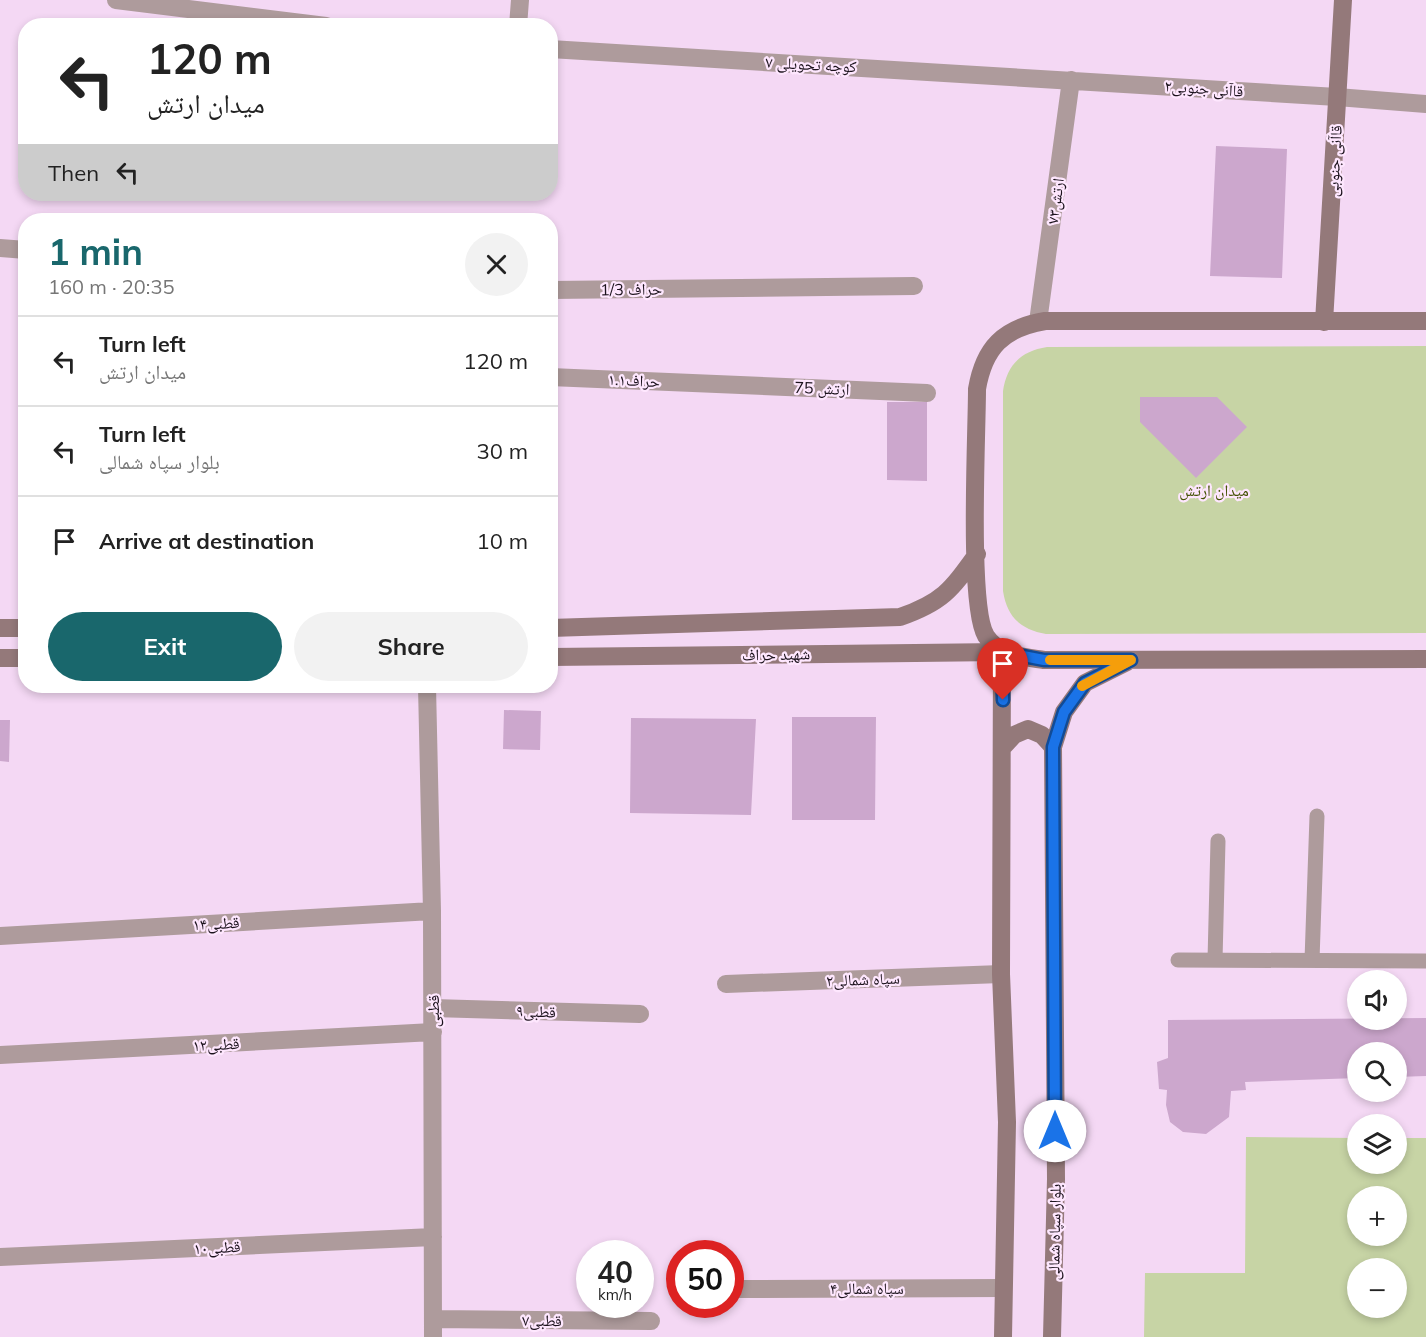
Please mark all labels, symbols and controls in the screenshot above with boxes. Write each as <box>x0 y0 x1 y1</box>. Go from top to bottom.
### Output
text: 120 m <box>147 32 272 85</box>
icon: left <box>48 42 126 120</box>
street label: کوچه تحویلی ۷ <box>765 52 857 77</box>
street label: ۲قاآنی جنوبی <box>1164 75 1244 102</box>
text: میدان ارتش <box>147 86 265 120</box>
street label: قاآنی جنوبی <box>1322 125 1347 197</box>
icon: left <box>111 156 144 189</box>
text: Then <box>48 159 99 187</box>
street label: ارتش۷۳ <box>1042 177 1069 225</box>
text: 1 min <box>48 229 143 274</box>
button: close <box>465 233 528 296</box>
text: 160 m · 20:35 <box>48 274 174 299</box>
street label: 1/3 حراف <box>600 278 662 300</box>
text: Turn left <box>99 330 186 358</box>
icon: left <box>48 345 81 378</box>
text: 120 m <box>463 347 528 375</box>
text: میدان ارتش <box>99 359 186 384</box>
street label: حراف۱.۱ <box>607 369 661 391</box>
street label: 75 ارتش <box>794 377 850 400</box>
text: Turn left <box>99 420 186 448</box>
icon: left <box>48 435 81 468</box>
text: 30 m <box>477 437 528 465</box>
text: بلوار سپاه شمالی <box>99 449 220 474</box>
park label: میدان ارتش <box>1179 480 1249 501</box>
icon: arrive <box>48 525 81 558</box>
text: Arrive at destination <box>99 527 314 555</box>
text: 10 m <box>477 527 528 555</box>
button: Exit <box>48 612 282 681</box>
button: Share <box>294 612 528 681</box>
pin <box>977 638 1028 700</box>
street label: شهید حراف <box>742 643 810 665</box>
icon: arrive <box>986 647 1019 680</box>
street label: قطبی۱۴ <box>192 912 240 935</box>
street label: سپاه شمالی۲ <box>826 968 900 991</box>
map controls <box>1347 970 1407 1318</box>
button: sound <box>1347 970 1407 1030</box>
street label: قطبی <box>423 995 444 1027</box>
street label: قطبی۹ <box>516 1000 556 1023</box>
street label: قطبی۱۲ <box>192 1033 240 1056</box>
button: search <box>1347 1042 1407 1102</box>
position arrow <box>1023 1099 1087 1163</box>
button: layers <box>1347 1114 1407 1174</box>
street label: بلوار سپاه شمالی <box>1043 1184 1066 1280</box>
button: + <box>1347 1186 1407 1246</box>
street label: قطبی۱۰ <box>193 1236 241 1259</box>
speed limit sign: 50 <box>666 1240 744 1318</box>
text: 40 <box>597 1253 633 1291</box>
button: − <box>1347 1258 1407 1318</box>
street label: سپاه شمالی۴ <box>830 1278 904 1299</box>
text: km/h <box>598 1285 632 1304</box>
street label: قطبی۷ <box>522 1310 562 1331</box>

